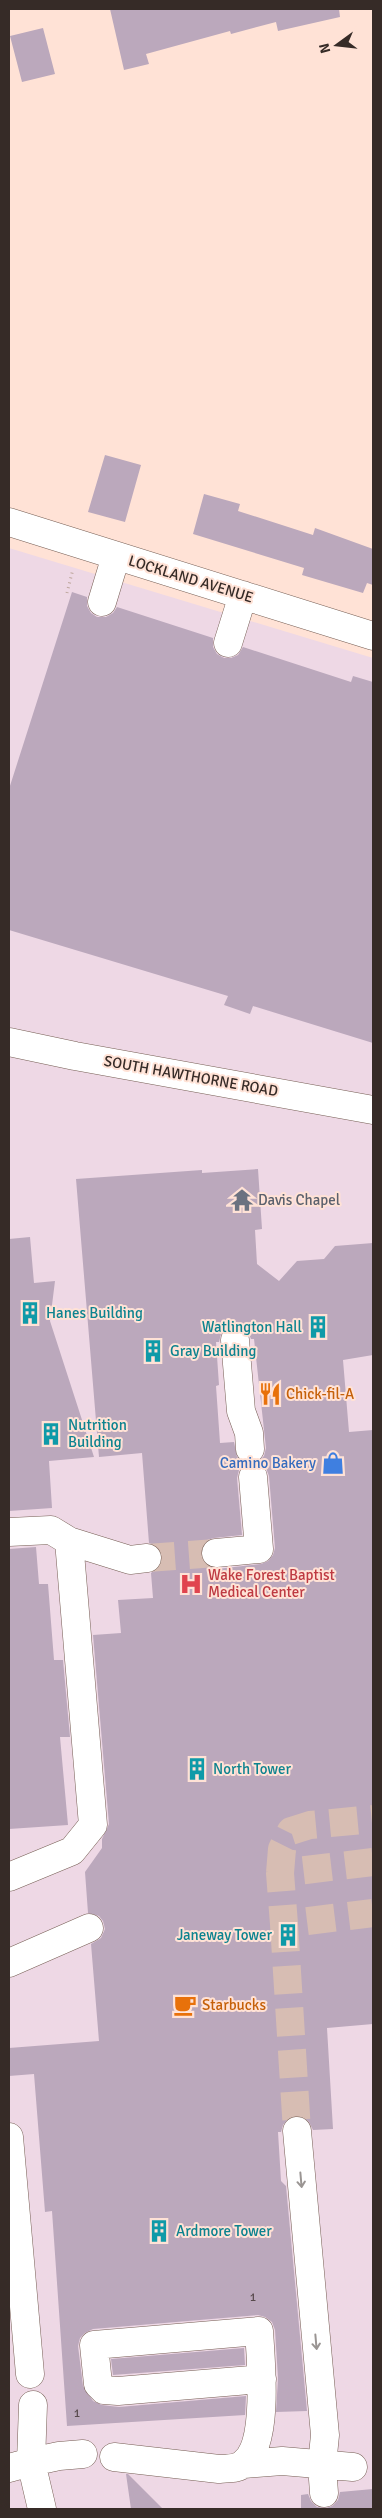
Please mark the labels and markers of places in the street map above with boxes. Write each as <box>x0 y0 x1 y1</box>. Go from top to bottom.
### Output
temple icon: Davis Chapel <box>229 1187 255 1213</box>
place label: Davis Chapel <box>258 1191 340 1209</box>
building icon: Hanes Building <box>17 1300 43 1326</box>
place label: Hanes Building <box>46 1304 143 1322</box>
building icon: Watlington Hall <box>305 1314 331 1340</box>
place label: Watlington Hall <box>202 1318 302 1336</box>
building icon: Gray Building <box>140 1338 166 1364</box>
place label: Gray Building <box>170 1342 257 1360</box>
restaurant icon: Chick-fil-A <box>257 1381 283 1407</box>
place label: Chick-fil-A <box>286 1385 354 1403</box>
place label: Nutrition Building <box>68 1416 127 1451</box>
building icon: Nutrition Building <box>38 1421 64 1447</box>
shop icon: Camino Bakery <box>320 1450 346 1476</box>
place label: Camino Bakery <box>220 1454 316 1472</box>
place label: Wake Forest Baptist Medical Center <box>208 1566 335 1601</box>
hospital icon: Wake Forest Baptist Medical Center <box>178 1571 204 1597</box>
building icon: North Tower <box>184 1756 210 1782</box>
place label: North Tower <box>213 1760 291 1778</box>
building icon: Janeway Tower <box>275 1922 301 1948</box>
place label: Janeway Tower <box>177 1926 272 1944</box>
cafe icon: Starbucks <box>172 1992 198 2018</box>
place label: Starbucks <box>202 1996 266 2014</box>
building icon: Ardmore Tower <box>146 2218 172 2244</box>
place label: Ardmore Tower <box>176 2222 272 2240</box>

